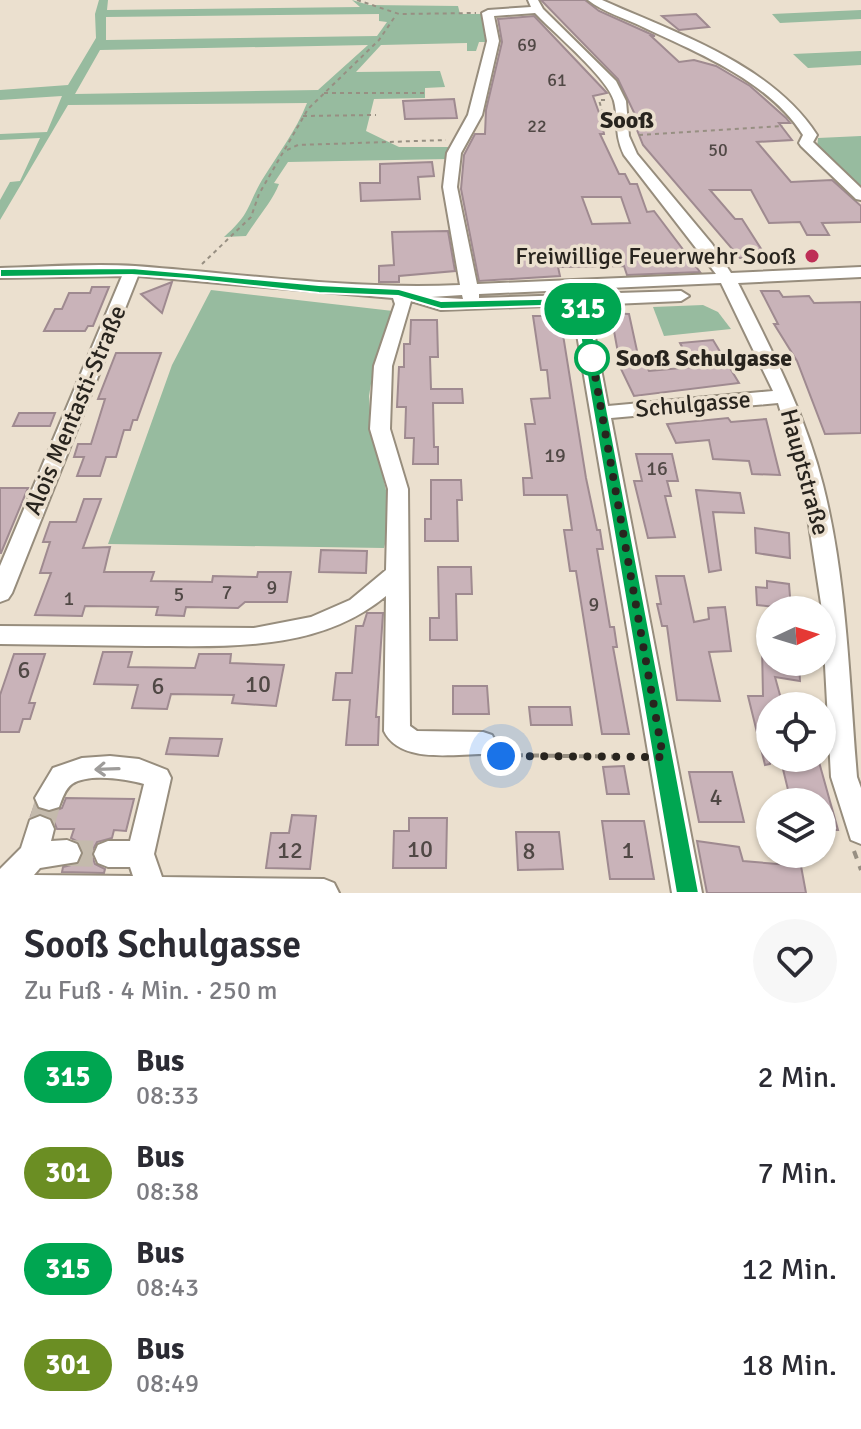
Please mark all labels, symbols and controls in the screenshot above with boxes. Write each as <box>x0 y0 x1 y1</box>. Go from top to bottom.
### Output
house number: 69 <box>517 34 537 56</box>
house number: 61 <box>547 69 567 91</box>
district label: Sooß <box>600 105 654 135</box>
house number: 22 <box>527 115 547 137</box>
house number: 50 <box>708 139 728 161</box>
place label: Freiwillige Feuerwehr Sooß <box>515 241 796 271</box>
marker: Freiwillige Feuerwehr Sooß <box>803 247 821 265</box>
line badge: 315 <box>537 283 629 335</box>
text: 315 <box>560 292 606 326</box>
street label: Alois Mentasti-Straße <box>17 301 133 519</box>
marker: Sooß Schulgasse <box>575 341 609 375</box>
place label: Sooß Schulgasse <box>616 343 792 373</box>
street label: Schulgasse <box>634 384 752 424</box>
street label: Hauptstraße <box>774 406 836 538</box>
house number: 19 <box>544 443 566 468</box>
house number: 16 <box>646 456 668 481</box>
house number: 9 <box>267 575 277 600</box>
house number: 7 <box>222 580 232 605</box>
house number: 5 <box>174 582 184 607</box>
house number: 1 <box>64 586 74 611</box>
house number: 9 <box>589 592 599 617</box>
north arrow <box>756 596 836 676</box>
map controls <box>756 596 836 868</box>
house number: 6 <box>18 655 30 685</box>
house number: 10 <box>245 669 271 699</box>
house number: 6 <box>152 671 164 701</box>
button: locate <box>756 692 836 772</box>
your location <box>481 736 521 776</box>
one-way arrow <box>94 762 121 777</box>
house number: 4 <box>710 782 723 812</box>
button: layers <box>756 788 836 868</box>
house number: 10 <box>407 834 433 864</box>
house number: 12 <box>277 835 303 865</box>
house number: 1 <box>622 835 634 865</box>
house number: 8 <box>523 836 535 866</box>
button: heart <box>753 919 837 1003</box>
text: Sooß Schulgasse <box>24 921 301 968</box>
text: Zu Fuß · 4 Min. · 250 m <box>24 975 277 1007</box>
text: Bus <box>136 1043 184 1080</box>
text: 2 Min. <box>758 1059 837 1096</box>
text: 315 <box>45 1060 91 1094</box>
text: 08:33 <box>136 1080 199 1112</box>
text: Bus <box>136 1139 184 1176</box>
text: 7 Min. <box>758 1155 837 1192</box>
text: 301 <box>45 1156 91 1190</box>
text: 08:38 <box>136 1176 199 1208</box>
text: Bus <box>136 1235 184 1272</box>
text: 12 Min. <box>741 1251 837 1288</box>
text: 315 <box>45 1252 91 1286</box>
text: 08:43 <box>136 1272 199 1304</box>
text: Bus <box>136 1331 184 1368</box>
text: 18 Min. <box>741 1347 837 1384</box>
text: 301 <box>45 1348 91 1382</box>
text: 08:49 <box>136 1368 199 1400</box>

